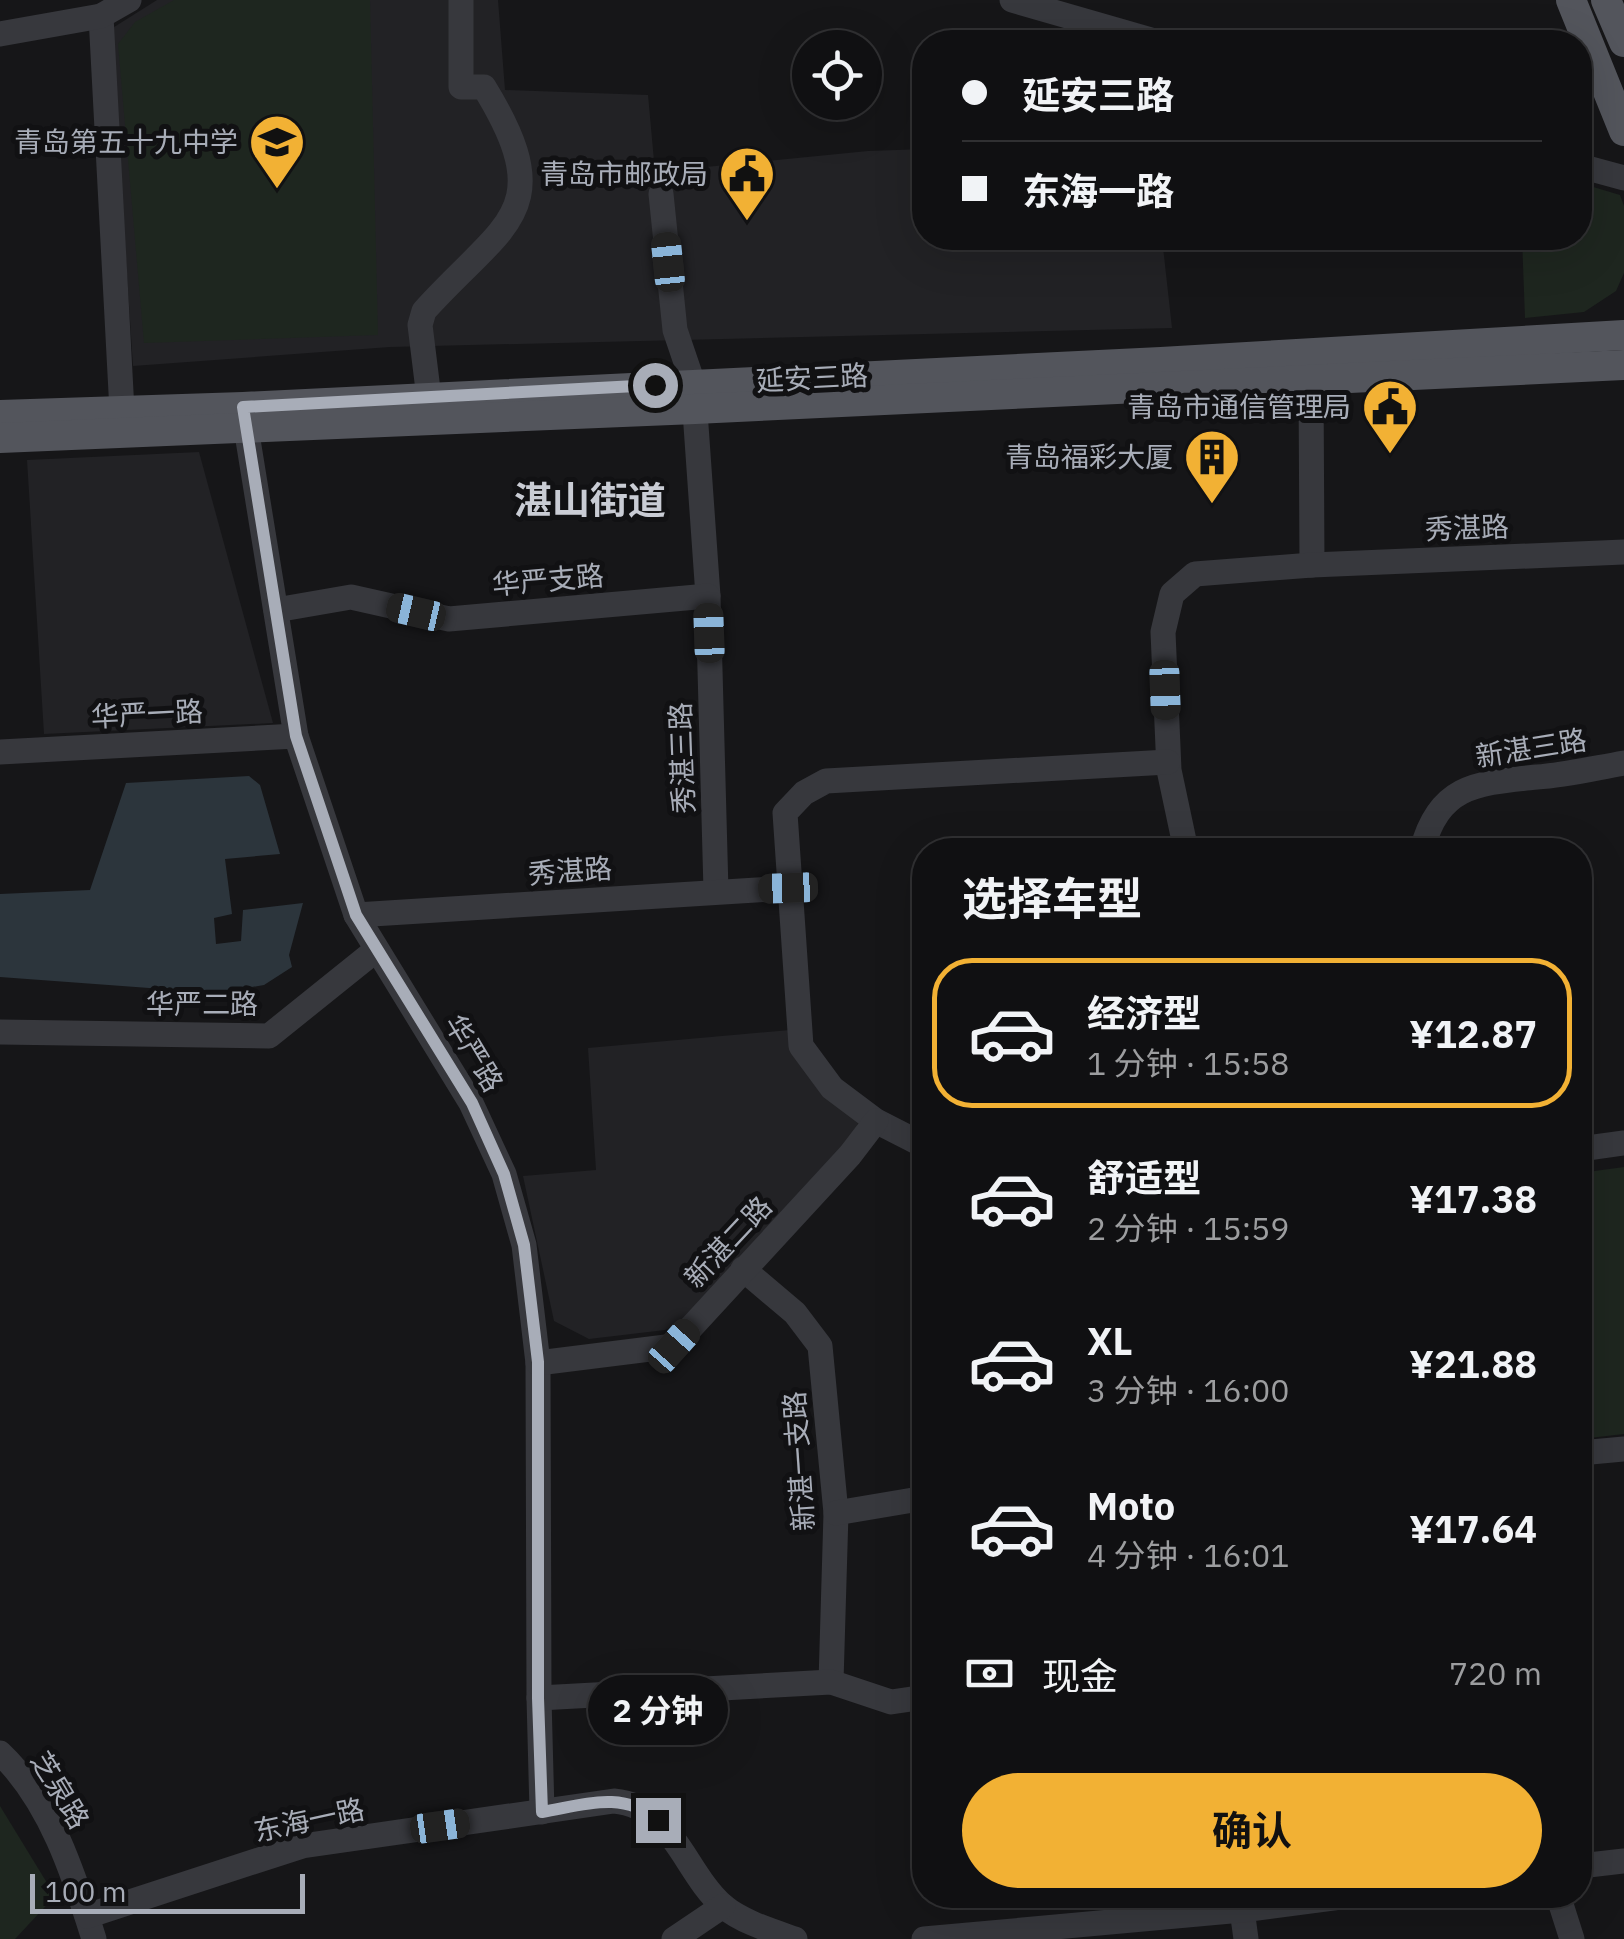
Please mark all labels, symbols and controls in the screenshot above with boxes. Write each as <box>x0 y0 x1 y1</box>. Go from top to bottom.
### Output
map controls <box>792 30 882 120</box>
button: locate <box>792 30 882 120</box>
text: 延安三路 <box>1022 70 1174 119</box>
school or university icon: 青岛第五十九中学 <box>247 112 307 191</box>
place label: 青岛第五十九中学 <box>14 123 238 160</box>
public building icon: 青岛市邮政局 <box>717 144 777 223</box>
place label: 青岛市邮政局 <box>540 155 708 192</box>
text: 东海一路 <box>1022 166 1174 215</box>
car <box>650 231 686 293</box>
street label: 延安三路 <box>755 356 869 399</box>
route start <box>633 363 678 408</box>
public building icon: 青岛市通信管理局 <box>1360 377 1420 456</box>
place label: 青岛市通信管理局 <box>1127 388 1351 425</box>
building icon: 青岛福彩大厦 <box>1182 427 1242 506</box>
place label: 青岛福彩大厦 <box>1005 438 1173 475</box>
district label: 湛山街道 <box>514 475 666 524</box>
street label: 秀湛路 <box>1424 508 1510 547</box>
street label: 华严支路 <box>491 556 605 603</box>
car <box>383 591 449 633</box>
car <box>693 602 725 664</box>
car <box>1149 659 1181 721</box>
street label: 华严一路 <box>90 692 204 735</box>
street label: 秀湛三路 <box>661 701 702 815</box>
street label: 新湛三路 <box>1473 720 1589 775</box>
street label: 秀湛路 <box>527 849 613 892</box>
text: 选择车型 <box>962 869 1142 927</box>
car <box>757 872 819 904</box>
street label: 华严二路 <box>146 985 258 1022</box>
icon: car <box>967 988 1057 1078</box>
text: 经济型 <box>1087 988 1201 1037</box>
street label: 华严路 <box>437 1007 512 1098</box>
text: ¥12.87 <box>1409 1009 1537 1058</box>
text: 1 分钟 · 15:58 <box>1087 1042 1289 1084</box>
icon: car <box>967 1153 1057 1243</box>
text: 舒适型 <box>1087 1153 1201 1202</box>
text: ¥17.38 <box>1409 1174 1537 1223</box>
street label: 新湛二路 <box>676 1188 779 1295</box>
text: 2 分钟 · 15:59 <box>1087 1207 1289 1249</box>
car <box>643 1314 705 1378</box>
text: XL <box>1087 1316 1133 1365</box>
icon: car <box>967 1318 1057 1408</box>
text: ¥21.88 <box>1409 1339 1537 1388</box>
text: 3 分钟 · 16:00 <box>1087 1369 1289 1411</box>
street label: 新湛一支路 <box>775 1390 822 1532</box>
text: Moto <box>1087 1481 1175 1530</box>
icon: car <box>967 1483 1057 1573</box>
text: ¥17.64 <box>1409 1504 1537 1553</box>
text: 4 分钟 · 16:01 <box>1087 1534 1289 1576</box>
icon: cash <box>962 1646 1017 1701</box>
text: 现金 <box>1042 1651 1118 1700</box>
text: 720 m <box>1449 1652 1542 1694</box>
callout: 2 分钟 <box>588 1675 728 1745</box>
text: 2 分钟 <box>613 1689 703 1731</box>
street label: 芝泉路 <box>23 1744 98 1835</box>
button: 确认 <box>962 1773 1542 1888</box>
street label: 东海一路 <box>250 1790 368 1849</box>
route end <box>636 1798 681 1843</box>
car <box>408 1807 472 1845</box>
scale bar <box>30 1869 305 1914</box>
text: 100 m <box>45 1873 126 1910</box>

